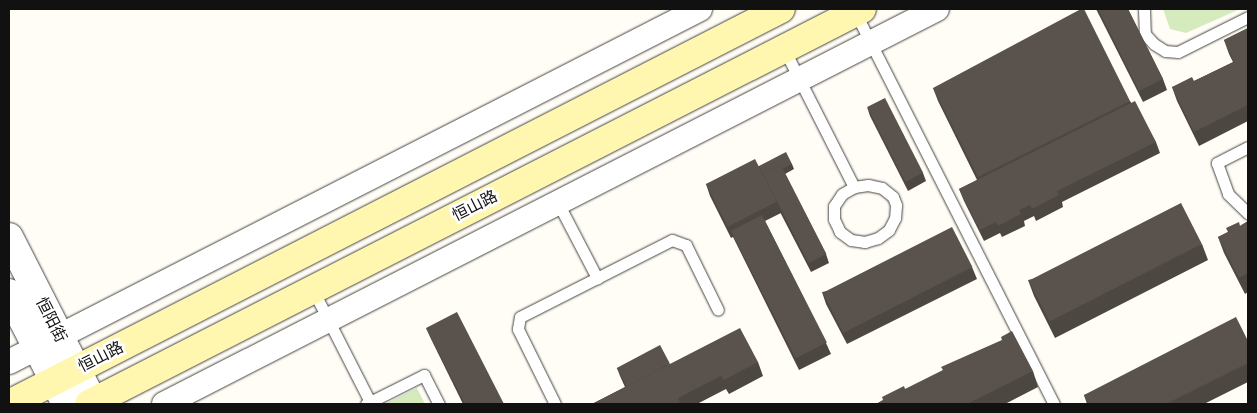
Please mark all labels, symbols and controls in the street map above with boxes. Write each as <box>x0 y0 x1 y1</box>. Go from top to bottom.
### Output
street label: 恒山路 <box>449 187 501 225</box>
street label: 恒阳街 <box>32 294 70 346</box>
street label: 恒山路 <box>75 338 127 376</box>

